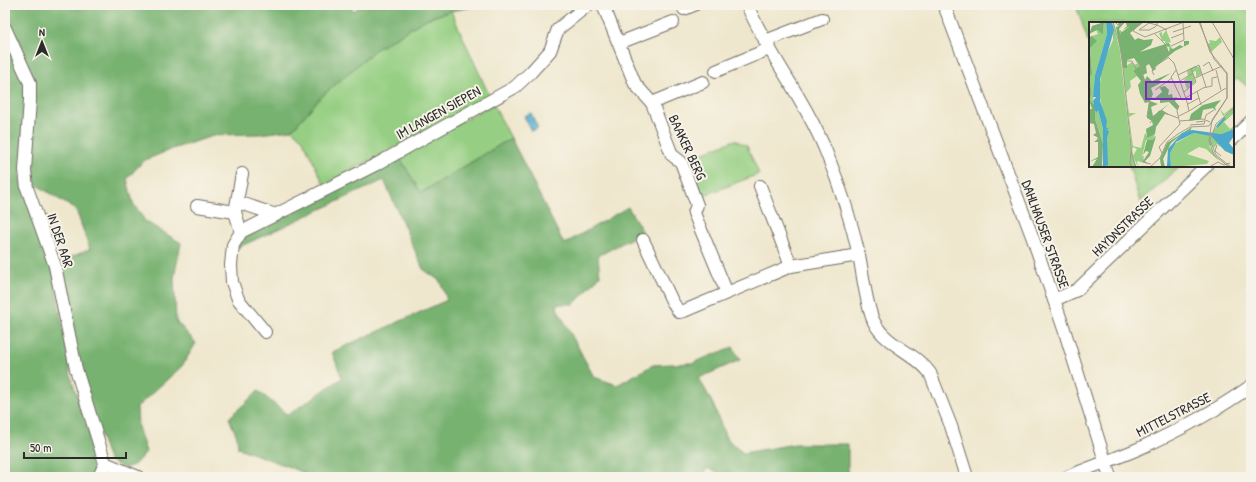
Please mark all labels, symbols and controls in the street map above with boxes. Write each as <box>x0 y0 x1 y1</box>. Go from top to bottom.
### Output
north arrow <box>22 22 62 62</box>
inset map <box>1089 22 1234 167</box>
text: N <box>39 25 45 39</box>
street label: IM LANGEN SIEPEN <box>392 81 484 143</box>
street label: BAAKER BERG <box>665 111 712 183</box>
street label: DAHLHAUSER STRASSE <box>1018 177 1074 291</box>
street label: HAYDNSTRASSE <box>1087 192 1157 260</box>
street label: IN DER AAR <box>43 210 79 270</box>
street label: MITTELSTRASSE <box>1132 387 1214 441</box>
scale bar <box>24 434 126 460</box>
text: 50 m <box>30 439 51 456</box>

